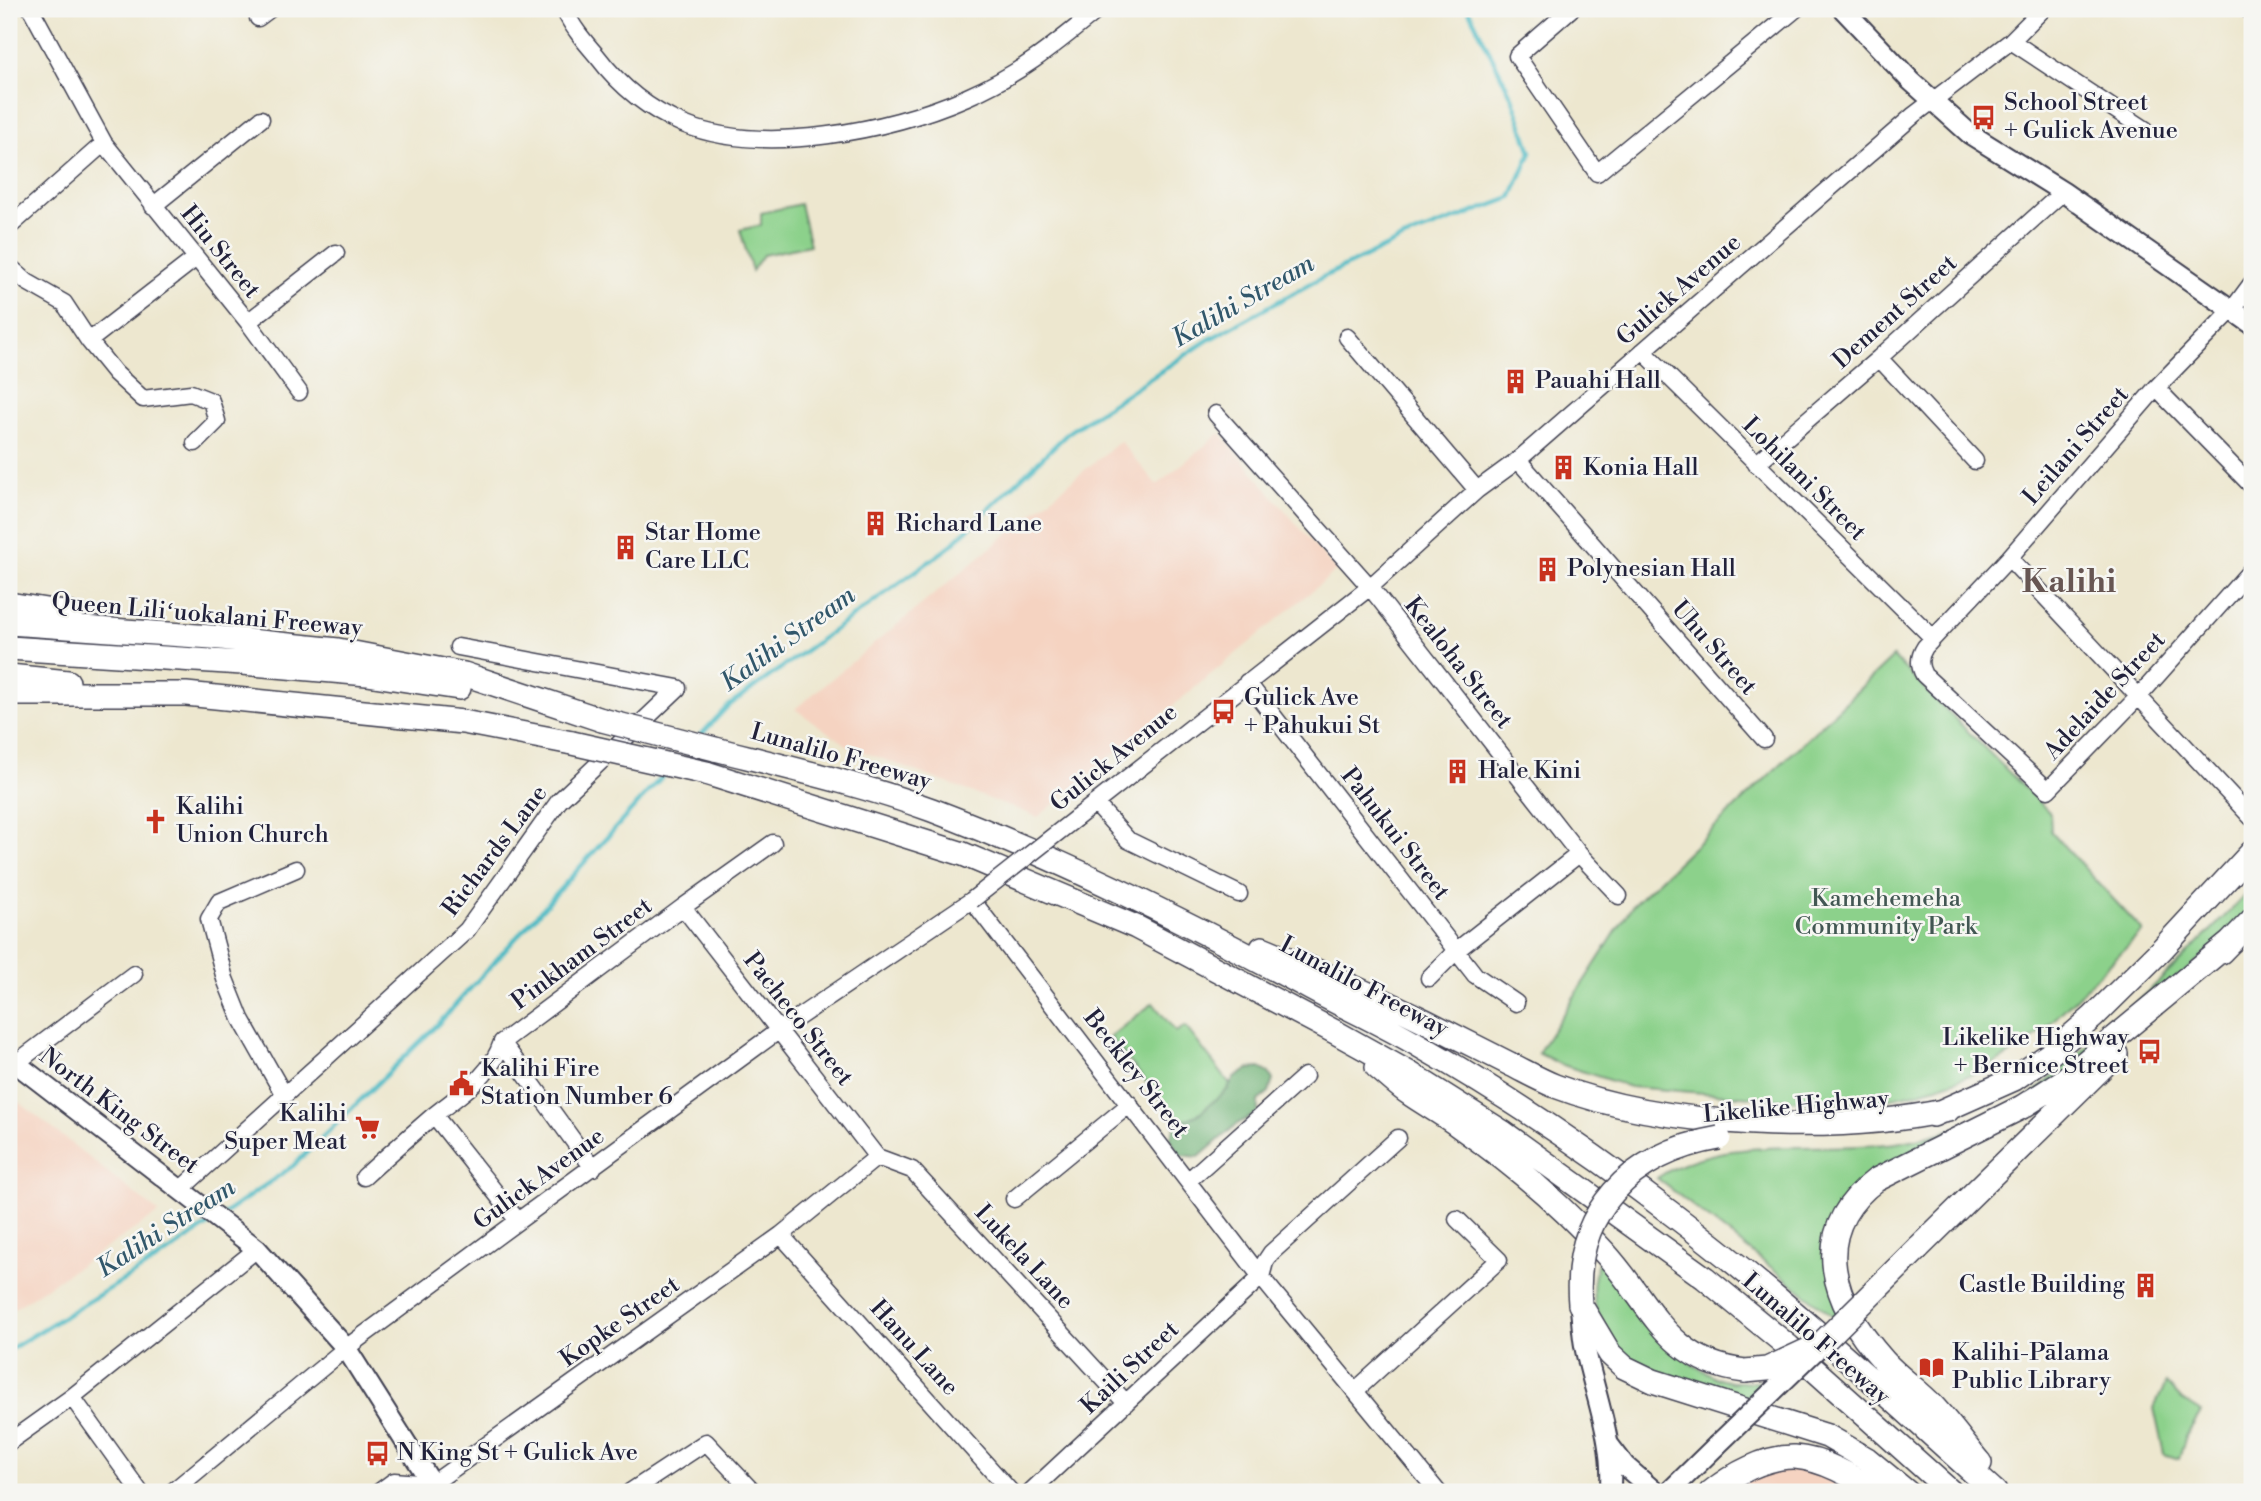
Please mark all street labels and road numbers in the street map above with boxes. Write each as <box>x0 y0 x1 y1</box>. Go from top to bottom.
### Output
street label: Hiu Street <box>173 199 267 305</box>
street label: Gulick Avenue <box>1611 228 1747 352</box>
street label: Dement Street <box>1827 248 1964 376</box>
street label: Leilani Street <box>2016 380 2136 512</box>
street label: Lohilani Street <box>1736 411 1873 548</box>
street label: Queen Liliʻuokalani Freeway <box>50 586 364 644</box>
street label: Kealoha Street <box>1397 591 1519 735</box>
street label: Uhu Street <box>1665 594 1764 702</box>
street label: Adelaide Street <box>2037 625 2173 767</box>
street label: Gulick Avenue <box>1044 698 1184 818</box>
street label: Lunalilo Freeway <box>747 717 935 797</box>
street label: Pahukui Street <box>1334 762 1456 907</box>
street label: Richards Lane <box>436 779 554 923</box>
street label: Pinkham Street <box>506 891 659 1017</box>
street label: Lunalilo Freeway <box>1274 930 1454 1044</box>
street label: Pacheco Street <box>736 946 860 1092</box>
street label: Beckley Street <box>1076 1003 1196 1145</box>
street label: North King Street <box>33 1041 205 1181</box>
street label: Likelike Highway <box>1702 1084 1891 1130</box>
street label: Gulick Avenue <box>467 1121 611 1237</box>
street label: Lukela Lane <box>968 1198 1080 1316</box>
street label: Lunalilo Freeway <box>1736 1266 1897 1412</box>
street label: Kopke Street <box>554 1269 686 1374</box>
street label: Hanu Lane <box>863 1294 965 1402</box>
street label: Kaili Street <box>1075 1315 1186 1421</box>

